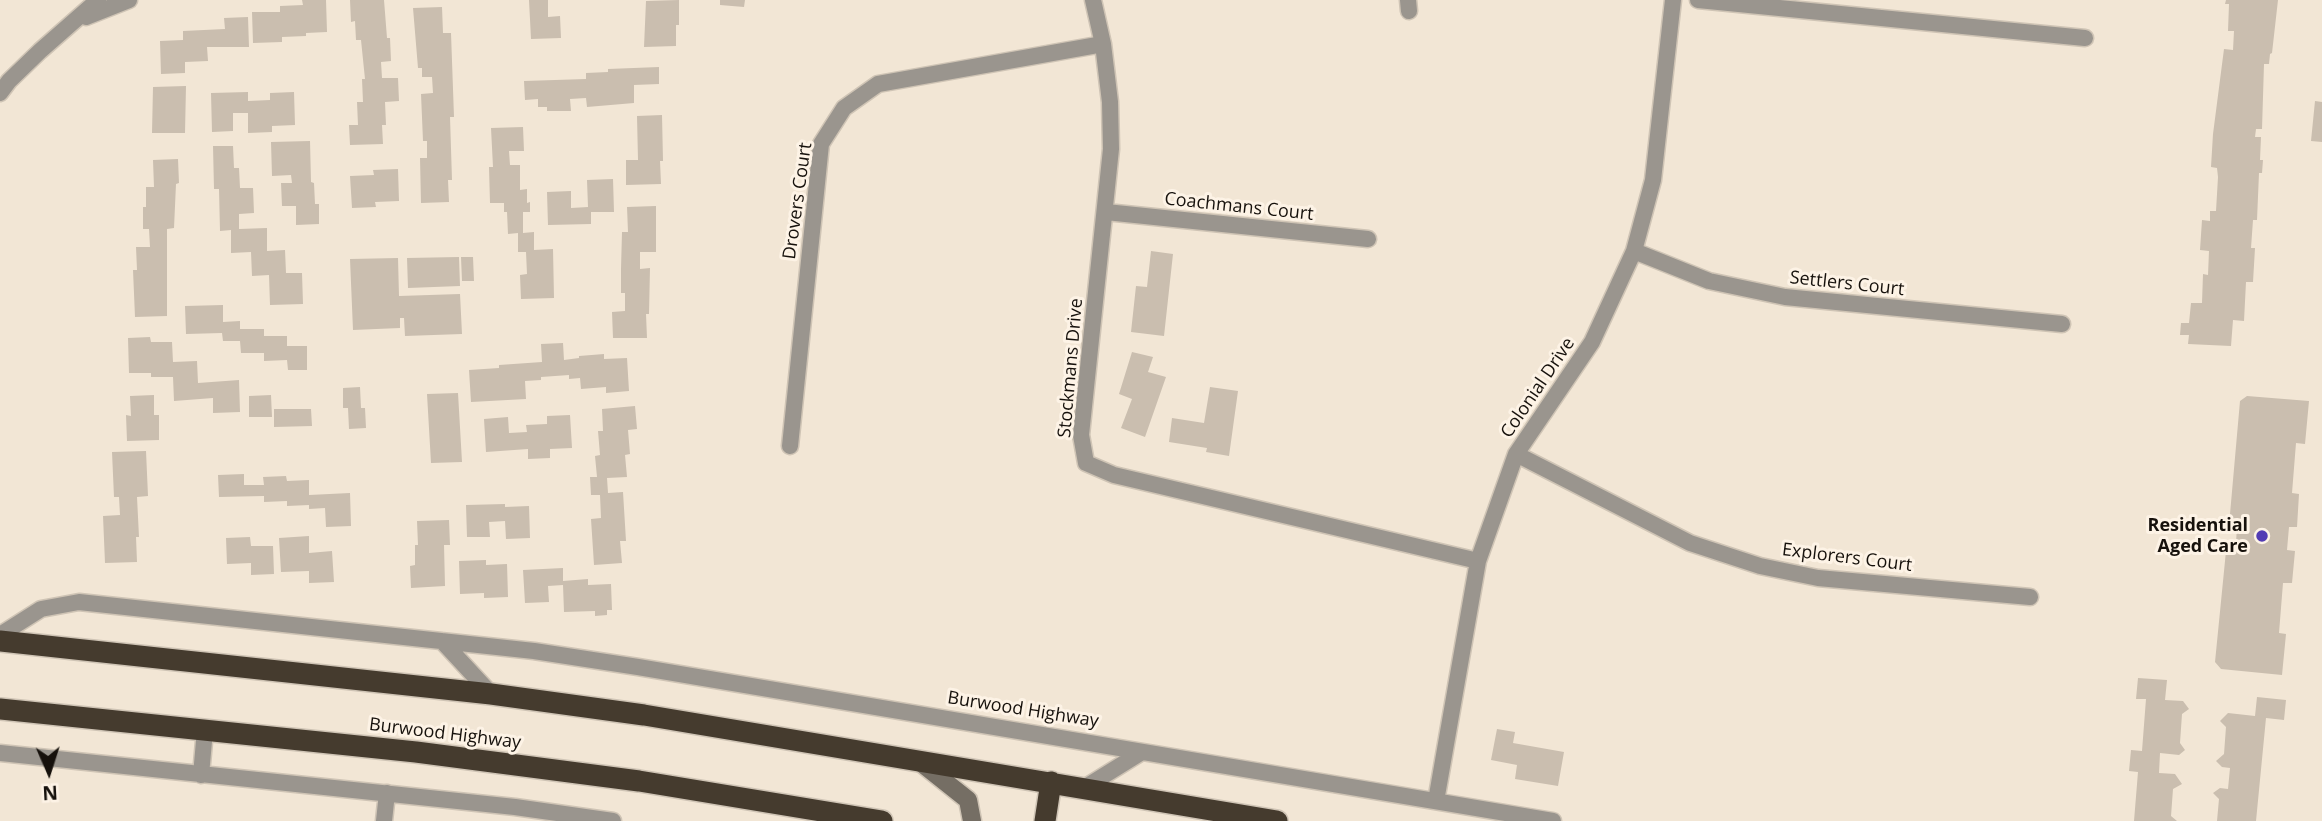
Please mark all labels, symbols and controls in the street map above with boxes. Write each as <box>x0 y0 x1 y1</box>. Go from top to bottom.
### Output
street label: Drovers Court <box>779 141 817 261</box>
street label: Coachmans Court <box>1163 188 1315 226</box>
street label: Settlers Court <box>1789 267 1905 301</box>
street label: Stockmans Drive <box>1054 297 1088 439</box>
street label: Colonial Drive <box>1497 334 1579 442</box>
place label: Residential Aged Care <box>2148 515 2248 558</box>
marker: Residential Aged Care <box>2254 528 2270 544</box>
street label: Explorers Court <box>1781 539 1913 577</box>
street label: Burwood Highway <box>946 687 1100 733</box>
street label: Burwood Highway <box>368 714 522 754</box>
north arrow <box>14 737 84 807</box>
text: N <box>42 780 59 806</box>

